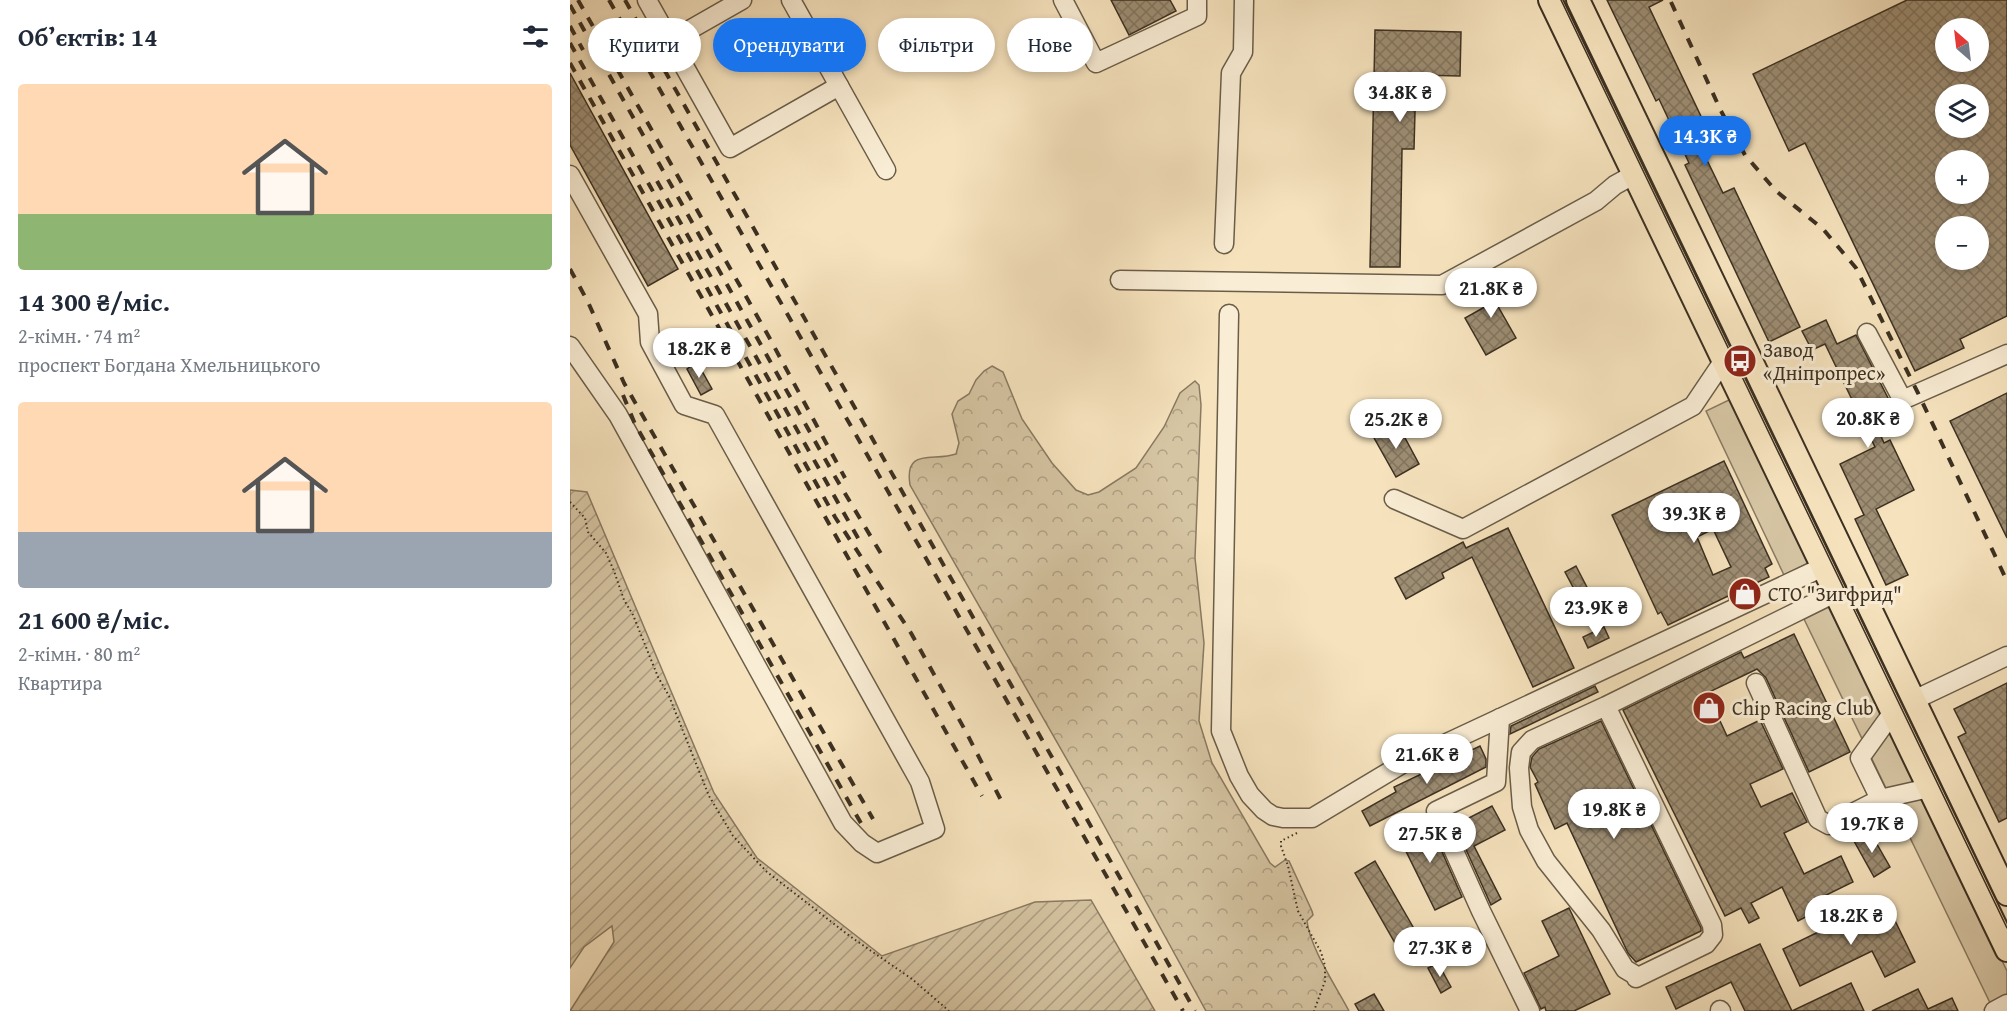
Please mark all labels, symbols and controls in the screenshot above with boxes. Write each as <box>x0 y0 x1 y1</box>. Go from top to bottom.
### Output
text: Об’єктів: 14 <box>18 17 158 56</box>
chip: Купити <box>588 18 701 72</box>
chip: Орендувати <box>713 18 866 72</box>
chip: Фільтри <box>878 18 995 72</box>
chip: Нове <box>1007 18 1093 72</box>
north arrow <box>1935 18 1989 72</box>
map controls <box>1935 18 1989 270</box>
icon: filters <box>519 20 552 53</box>
pin: 34.8K ₴ <box>1345 72 1455 123</box>
text: 34.8K ₴ <box>1368 77 1432 106</box>
button: layers <box>1935 84 1989 138</box>
pin: 14.3K ₴ <box>1650 116 1760 167</box>
text: 14.3K ₴ <box>1673 121 1737 150</box>
icon: home <box>231 123 339 231</box>
button: + <box>1935 150 1989 204</box>
button: − <box>1935 216 1989 270</box>
pin: 21.8K ₴ <box>1436 268 1546 319</box>
text: 21.8K ₴ <box>1459 273 1523 302</box>
text: 14 300 ₴/міс. <box>18 282 170 321</box>
text: 2-кімн. · 74 m² <box>18 321 140 350</box>
pin: 18.2K ₴ <box>644 328 754 379</box>
text: 18.2K ₴ <box>667 333 731 362</box>
place label: Завод «Дніпропрес» <box>1763 335 1886 387</box>
bus stop icon: Завод «Дніпропрес» <box>1722 343 1758 379</box>
text: проспект Богдана Хмельницького <box>18 350 320 379</box>
pin: 20.8K ₴ <box>1813 398 1923 449</box>
pin: 25.2K ₴ <box>1341 399 1451 450</box>
text: 20.8K ₴ <box>1836 403 1900 432</box>
text: 25.2K ₴ <box>1364 404 1428 433</box>
icon: home <box>231 441 339 549</box>
pin: 39.3K ₴ <box>1639 493 1749 544</box>
text: 39.3K ₴ <box>1662 498 1726 527</box>
shop icon: СТО "Зигфрид" <box>1727 576 1763 612</box>
place label: СТО "Зигфрид" <box>1768 579 1902 608</box>
pin: 23.9K ₴ <box>1541 587 1651 638</box>
text: 23.9K ₴ <box>1564 592 1628 621</box>
text: 21 600 ₴/міс. <box>18 600 170 639</box>
text: 2-кімн. · 80 m² <box>18 639 140 668</box>
text: Квартира <box>18 668 102 697</box>
shop icon: Chip Racing Club <box>1691 690 1727 726</box>
place label: Chip Racing Club <box>1732 693 1874 722</box>
pin: 21.6K ₴ <box>1372 734 1482 785</box>
text: 21.6K ₴ <box>1395 739 1459 768</box>
pin: 19.8K ₴ <box>1559 789 1669 840</box>
text: 19.8K ₴ <box>1582 794 1646 823</box>
pin: 19.7K ₴ <box>1817 803 1927 854</box>
text: 19.7K ₴ <box>1840 808 1904 837</box>
pin: 27.5K ₴ <box>1375 813 1485 864</box>
text: 27.5K ₴ <box>1398 818 1462 847</box>
pin: 18.2K ₴ <box>1796 895 1906 946</box>
text: 18.2K ₴ <box>1819 900 1883 929</box>
pin: 27.3K ₴ <box>1385 927 1495 978</box>
text: 27.3K ₴ <box>1408 932 1472 961</box>

